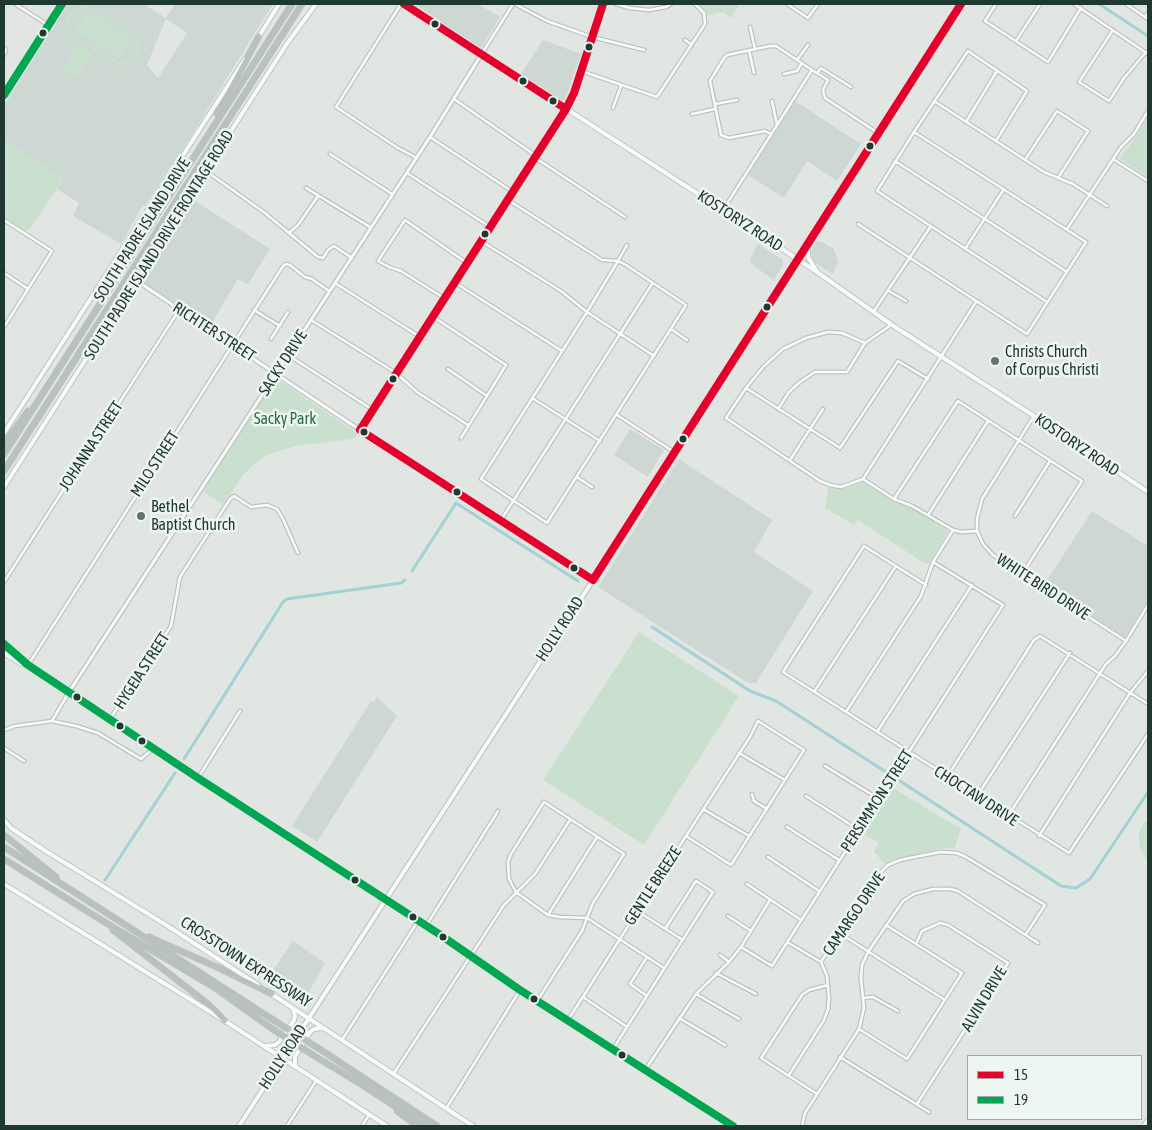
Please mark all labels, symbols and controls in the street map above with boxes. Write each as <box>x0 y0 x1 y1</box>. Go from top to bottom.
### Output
unlabelled marker <box>430 19 440 29</box>
unlabelled marker <box>38 28 48 38</box>
unlabelled marker <box>584 42 594 52</box>
unlabelled marker <box>518 76 528 86</box>
unlabelled marker <box>548 96 558 106</box>
street label: SOUTH PADRE ISLAND DRIVE FRONTAGE ROAD <box>80 127 238 363</box>
unlabelled marker <box>865 141 875 151</box>
street label: SOUTH PADRE ISLAND DRIVE <box>90 154 194 306</box>
street label: KOSTORYZ ROAD <box>694 186 786 256</box>
unlabelled marker <box>480 229 490 239</box>
street label: RICHTER STREET <box>169 298 259 366</box>
unlabelled marker <box>762 302 772 312</box>
street label: SACKY DRIVE <box>255 326 311 400</box>
place label: Christs Church of Corpus Christi <box>1005 342 1099 380</box>
marker: Christs Church of Corpus Christi <box>989 355 1001 367</box>
unlabelled marker <box>388 374 398 384</box>
street label: JOHANNA STREET <box>55 398 127 494</box>
park label: Sacky Park <box>254 409 316 429</box>
street label: KOSTORYZ ROAD <box>1031 410 1123 480</box>
street label: MILO STREET <box>127 427 183 501</box>
unlabelled marker <box>359 427 369 437</box>
unlabelled marker <box>678 434 688 444</box>
unlabelled marker <box>452 487 462 497</box>
place label: Bethel Baptist Church <box>151 497 235 535</box>
marker: Bethel Baptist Church <box>135 510 147 522</box>
street label: WHITE BIRD DRIVE <box>993 550 1093 624</box>
unlabelled marker <box>569 563 579 573</box>
street label: HOLLY ROAD <box>532 593 588 665</box>
street label: HYGEIA STREET <box>110 629 174 713</box>
unlabelled marker <box>72 692 82 702</box>
unlabelled marker <box>115 721 125 731</box>
unlabelled marker <box>137 736 147 746</box>
street label: PERSIMMON STREET <box>837 746 917 856</box>
street label: CHOCTAW DRIVE <box>930 762 1022 830</box>
street label: GENTLE BREEZE <box>620 843 686 929</box>
street label: CAMARGO DRIVE <box>819 868 889 960</box>
unlabelled marker <box>350 875 360 885</box>
street label: CROSSTOWN EXPRESSWAY <box>177 912 315 1012</box>
unlabelled marker <box>408 912 418 922</box>
unlabelled marker <box>438 932 448 942</box>
street label: ALVIN DRIVE <box>957 963 1011 1035</box>
unlabelled marker <box>529 994 539 1004</box>
street label: HOLLY ROAD <box>255 1021 311 1093</box>
unlabelled marker <box>617 1050 627 1060</box>
legend <box>967 1055 1142 1120</box>
text: 15 <box>1014 1066 1028 1083</box>
text: 19 <box>1014 1091 1028 1108</box>

